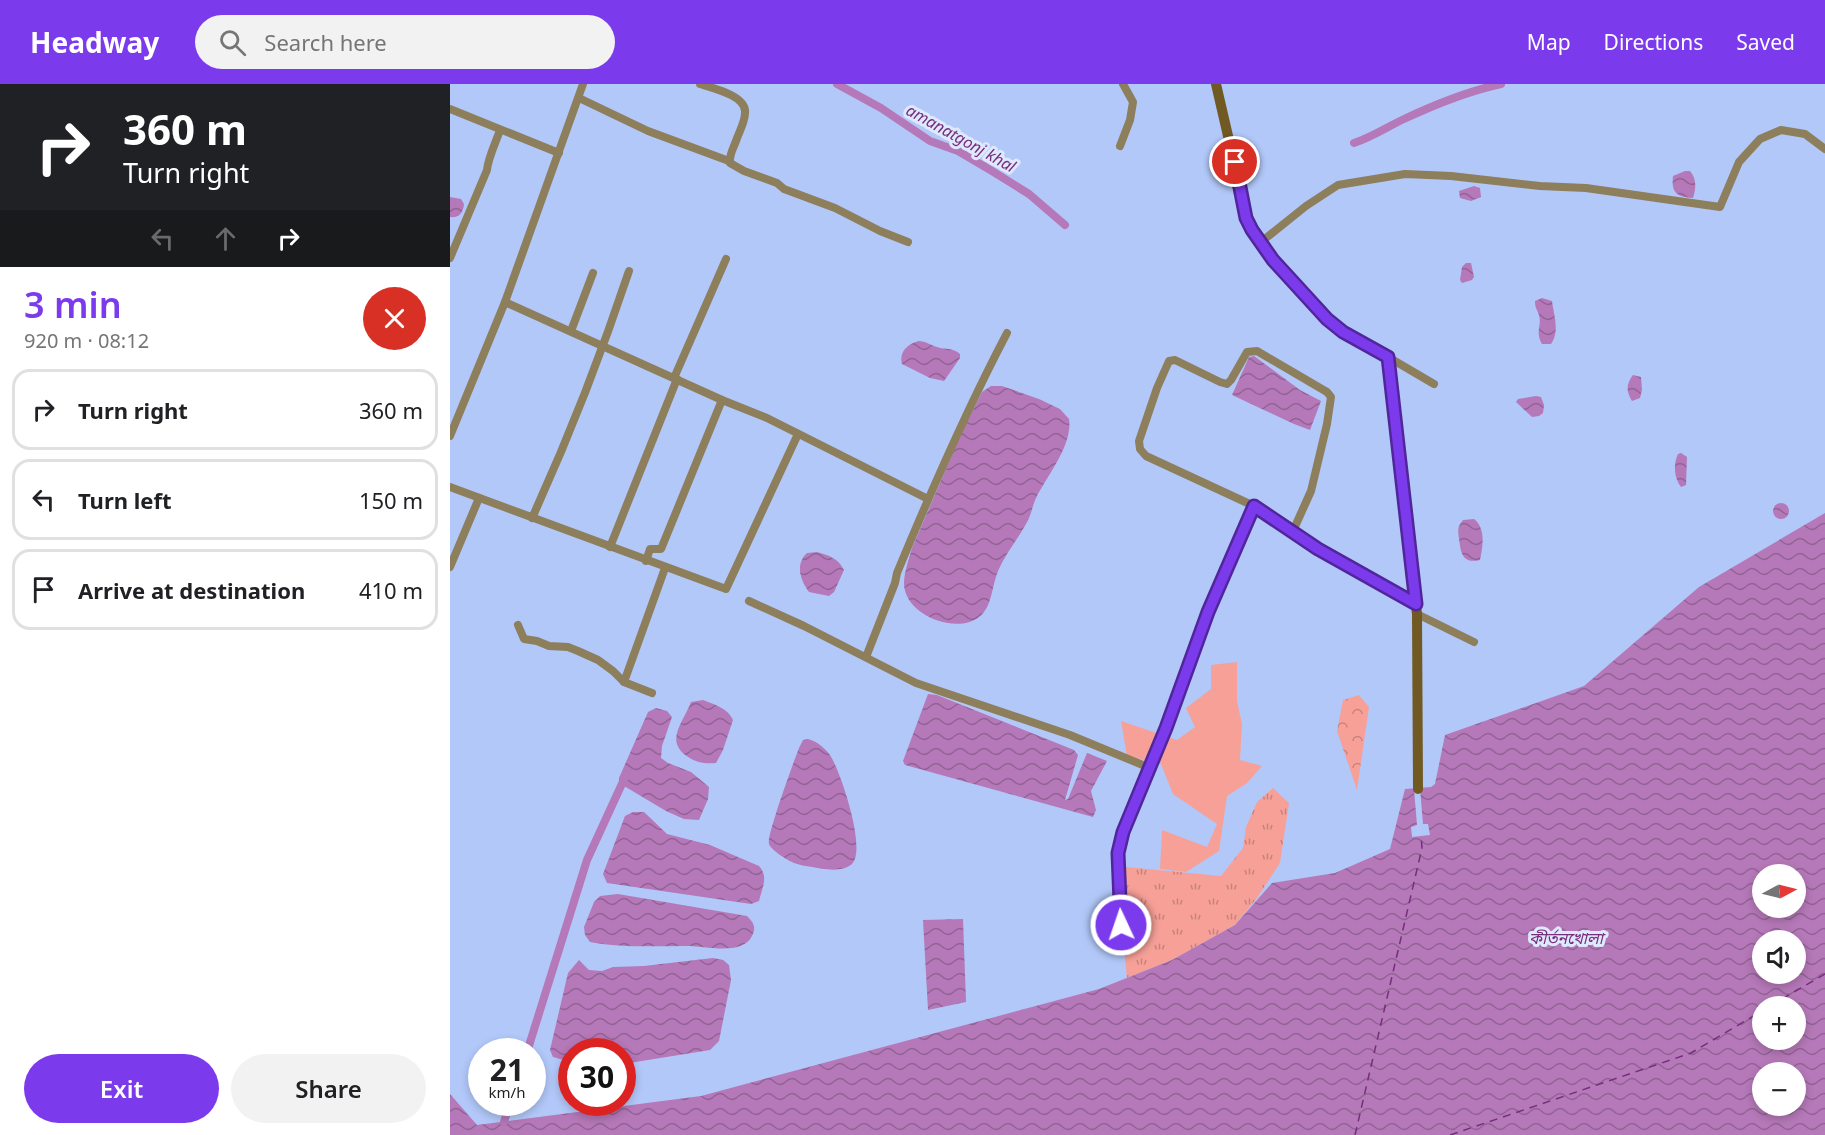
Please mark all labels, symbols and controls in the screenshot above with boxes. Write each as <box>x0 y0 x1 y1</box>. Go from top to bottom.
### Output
search box <box>195 15 615 69</box>
text: Headway <box>30 23 159 61</box>
icon: search <box>216 26 249 59</box>
text: Search here <box>264 27 387 57</box>
text: Map <box>1527 28 1571 56</box>
text: Directions <box>1604 28 1703 56</box>
text: Saved <box>1736 28 1795 56</box>
water label: amanatgonj khal <box>902 99 1020 178</box>
text: 360 m <box>123 100 247 157</box>
icon: right <box>24 108 102 186</box>
pin <box>1209 136 1260 187</box>
icon: arrive <box>1218 145 1251 178</box>
text: Turn right <box>123 154 249 191</box>
icon: left <box>146 222 179 255</box>
icon: ahead <box>209 222 242 255</box>
icon: right <box>272 222 305 255</box>
text: 3 min <box>24 280 122 329</box>
button: close <box>363 287 426 350</box>
text: 920 m · 08:12 <box>24 327 149 354</box>
icon: right <box>27 393 60 426</box>
text: Turn right <box>78 395 188 425</box>
text: 360 m <box>359 395 423 425</box>
icon: left <box>27 483 60 516</box>
text: Turn left <box>78 485 172 515</box>
text: 150 m <box>359 485 423 515</box>
icon: arrive <box>27 573 60 606</box>
text: Arrive at destination <box>78 575 305 605</box>
text: 410 m <box>359 575 423 605</box>
north arrow <box>1752 864 1806 918</box>
map controls <box>1752 864 1806 1116</box>
position arrow <box>1089 893 1153 957</box>
water label: কীর্তনখোলা <box>1529 927 1606 949</box>
button: sound <box>1752 930 1806 984</box>
button: + <box>1752 996 1806 1050</box>
speed limit sign: 30 <box>558 1038 636 1116</box>
text: 21 <box>490 1049 524 1090</box>
button: Exit <box>24 1054 219 1123</box>
button: Share <box>231 1054 426 1123</box>
button: − <box>1752 1062 1806 1116</box>
text: km/h <box>489 1082 525 1102</box>

